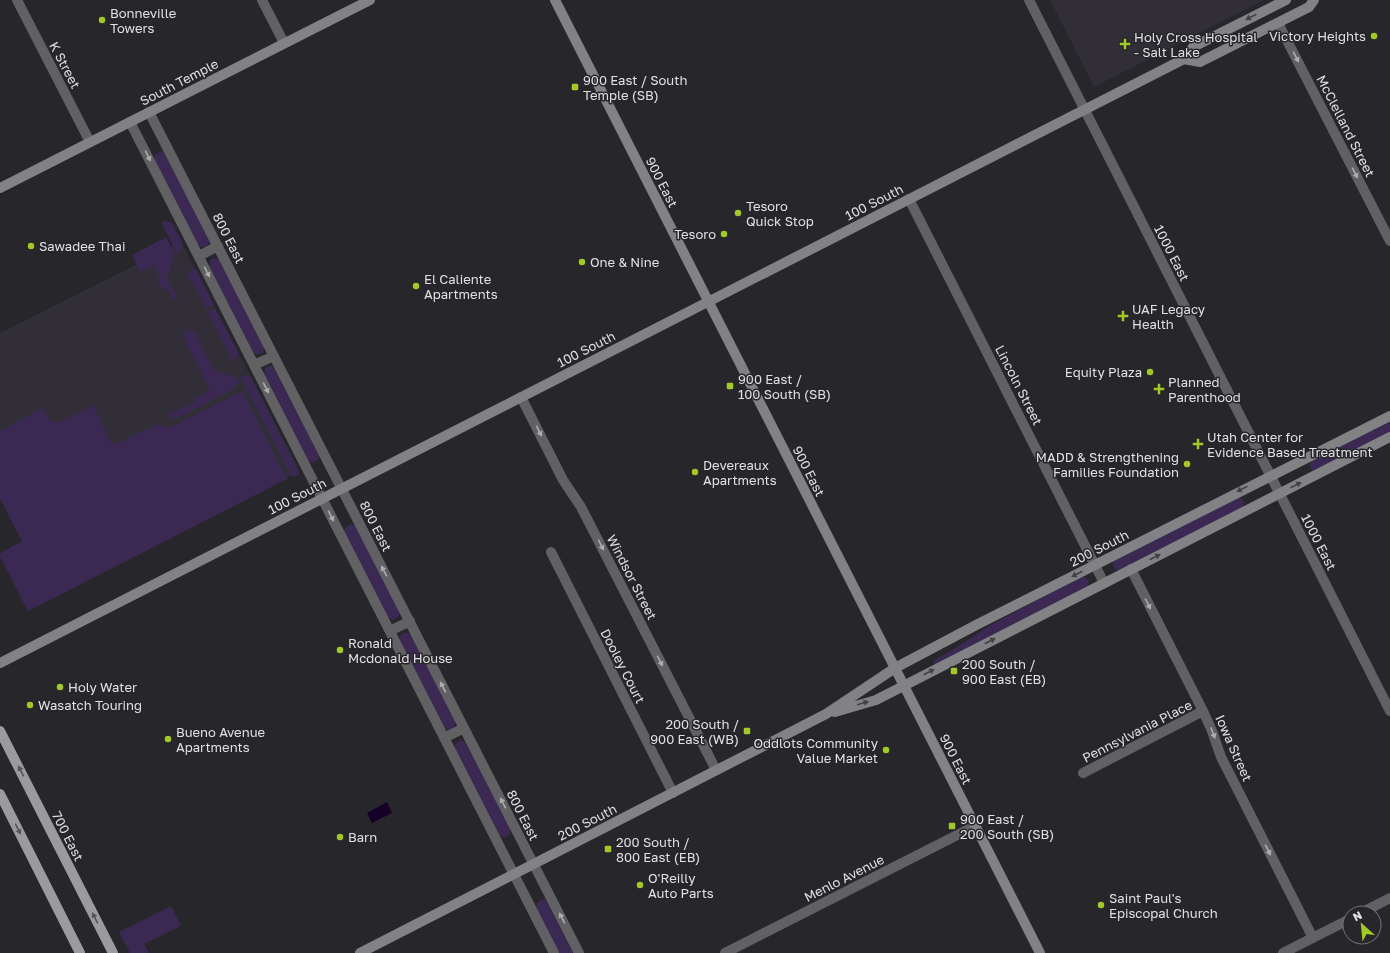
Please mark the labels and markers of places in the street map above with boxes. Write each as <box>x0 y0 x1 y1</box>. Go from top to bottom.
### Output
place label: Bonneville Towers <box>110 5 176 36</box>
marker: Bonneville Towers <box>97 15 107 25</box>
place label: Victory Heights <box>1269 28 1366 44</box>
place label: Holy Cross Hospital - Salt Lake <box>1134 29 1257 60</box>
marker: Victory Heights <box>1369 31 1379 41</box>
marker: Holy Cross Hospital - Salt Lake <box>1119 38 1131 50</box>
place label: 900 East / South Temple (SB) <box>583 72 687 103</box>
marker: 900 East / South Temple (SB) <box>570 82 580 92</box>
place label: Tesoro Quick Stop <box>746 198 814 229</box>
marker: Tesoro Quick Stop <box>733 208 743 218</box>
place label: Tesoro <box>674 226 716 242</box>
marker: Tesoro <box>719 229 729 239</box>
place label: Sawadee Thai <box>39 238 125 254</box>
marker: Sawadee Thai <box>26 241 36 251</box>
place label: One & Nine <box>590 254 659 270</box>
marker: One & Nine <box>577 257 587 267</box>
place label: El Caliente Apartments <box>424 271 498 302</box>
marker: El Caliente Apartments <box>411 281 421 291</box>
place label: UAF Legacy Health <box>1132 301 1206 332</box>
marker: UAF Legacy Health <box>1117 310 1129 322</box>
place label: Equity Plaza <box>1065 364 1142 380</box>
marker: Equity Plaza <box>1145 367 1155 377</box>
place label: 900 East / 100 South (SB) <box>738 371 831 402</box>
place label: Planned Parenthood <box>1168 374 1241 405</box>
marker: 900 East / 100 South (SB) <box>725 381 735 391</box>
marker: Planned Parenthood <box>1153 383 1165 395</box>
place label: Utah Center for Evidence Based Treatment <box>1207 429 1373 460</box>
marker: Utah Center for Evidence Based Treatment <box>1192 438 1204 450</box>
place label: MADD & Strengthening Families Foundation <box>1036 449 1179 480</box>
place label: Devereaux Apartments <box>703 457 777 488</box>
marker: MADD & Strengthening Families Foundation <box>1182 459 1192 469</box>
marker: Devereaux Apartments <box>690 467 700 477</box>
place label: Ronald Mcdonald House <box>348 635 453 666</box>
marker: Ronald Mcdonald House <box>335 645 345 655</box>
place label: 200 South / 900 East (EB) <box>962 656 1046 687</box>
marker: 200 South / 900 East (EB) <box>949 666 959 676</box>
place label: Holy Water <box>68 679 137 695</box>
marker: Holy Water <box>55 682 65 692</box>
place label: Wasatch Touring <box>38 697 142 713</box>
marker: Wasatch Touring <box>25 700 35 710</box>
place label: 200 South / 900 East (WB) <box>650 716 739 747</box>
place label: Bueno Avenue Apartments <box>176 724 265 755</box>
marker: 200 South / 900 East (WB) <box>742 726 752 736</box>
marker: Bueno Avenue Apartments <box>163 734 173 744</box>
place label: Oddlots Community Value Market <box>753 735 879 766</box>
marker: Oddlots Community Value Market <box>881 745 891 755</box>
place label: 900 East / 200 South (SB) <box>960 811 1054 842</box>
marker: 900 East / 200 South (SB) <box>947 821 957 831</box>
place label: Barn <box>348 829 377 845</box>
marker: Barn <box>335 832 345 842</box>
place label: 200 South / 800 East (EB) <box>616 834 700 865</box>
marker: 200 South / 800 East (EB) <box>603 844 613 854</box>
place label: O'Reilly Auto Parts <box>648 870 714 901</box>
marker: O'Reilly Auto Parts <box>635 880 645 890</box>
place label: Saint Paul's Episcopal Church <box>1109 890 1218 921</box>
marker: Saint Paul's Episcopal Church <box>1096 900 1106 910</box>

